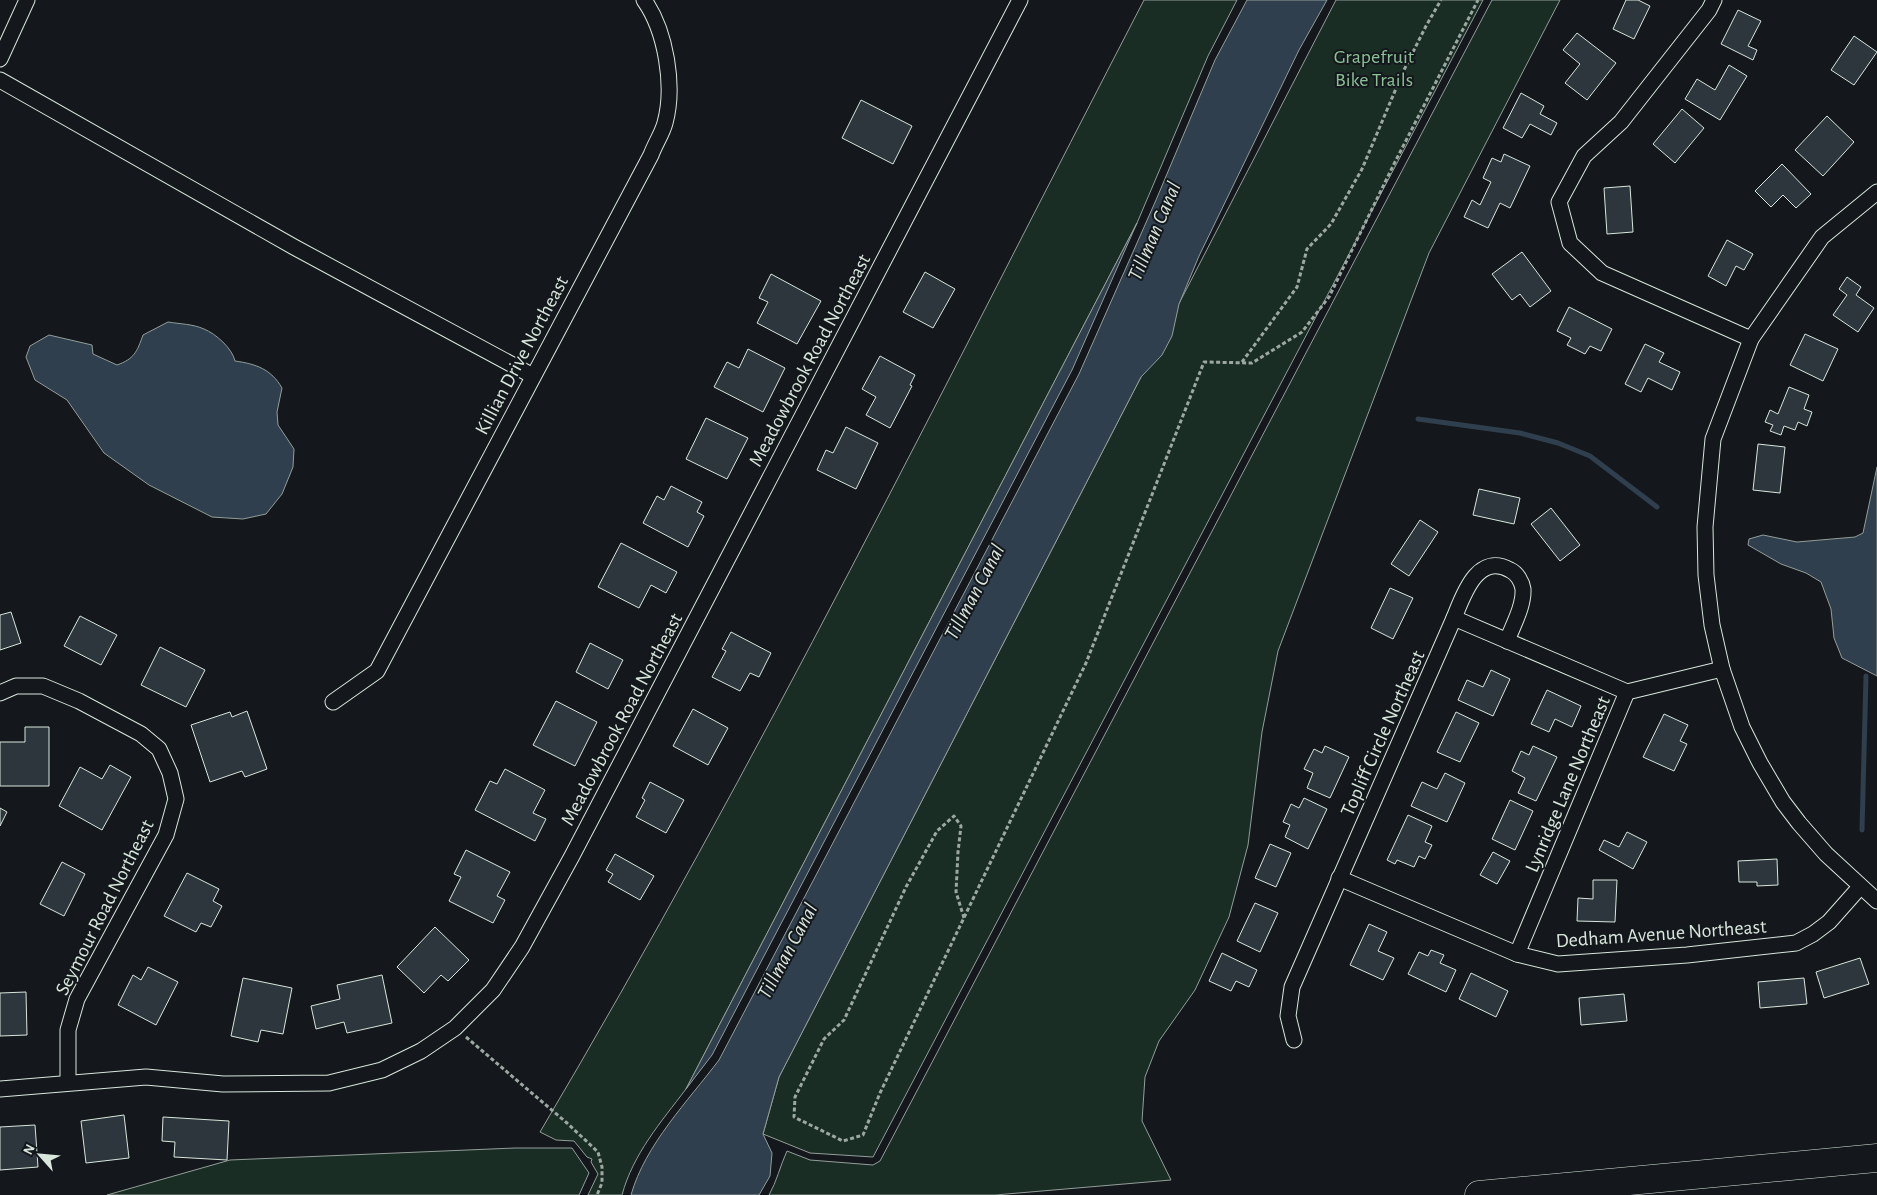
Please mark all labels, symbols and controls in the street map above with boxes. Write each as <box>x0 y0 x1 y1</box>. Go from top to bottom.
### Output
park label: Grapefruit Bike Trails <box>1334 47 1415 90</box>
water label: Tillman Canal <box>1124 179 1185 284</box>
street label: Meadowbrook Road Northeast <box>745 251 875 470</box>
street label: Killian Drive Northeast <box>472 272 572 438</box>
water label: Tillman Canal <box>940 541 1008 644</box>
street label: Meadowbrook Road Northeast <box>557 610 687 829</box>
street label: Topliff Circle Northeast <box>1337 647 1429 819</box>
street label: Lynridge Lane Northeast <box>1522 693 1614 875</box>
street label: Seymour Road Northeast <box>52 816 158 998</box>
water label: Tillman Canal <box>753 900 821 1003</box>
street label: Dedham Avenue Northeast <box>1555 917 1768 951</box>
north arrow <box>15 1130 65 1180</box>
text: N <box>21 1142 38 1157</box>

